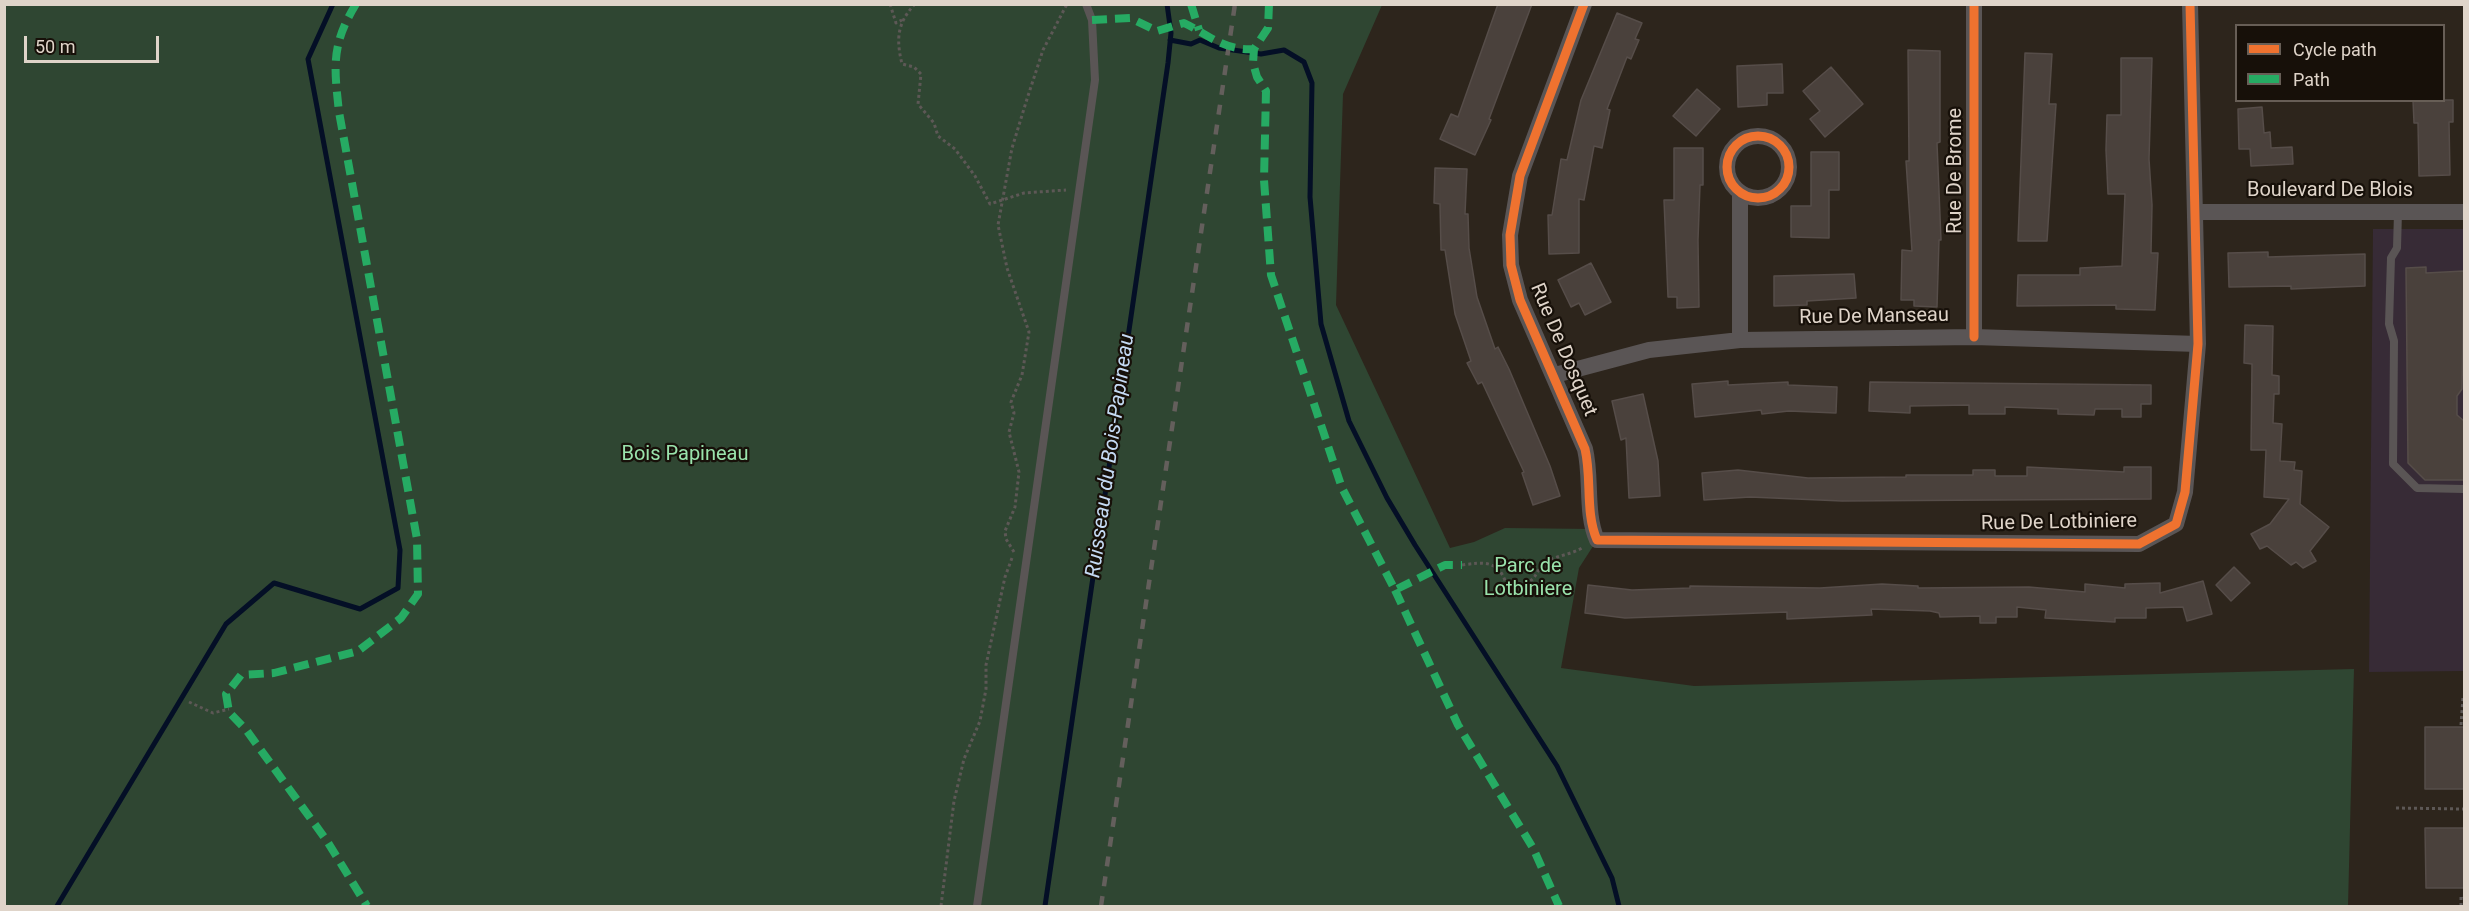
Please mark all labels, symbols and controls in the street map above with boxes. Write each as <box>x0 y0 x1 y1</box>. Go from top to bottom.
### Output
scale bar <box>27 24 162 62</box>
legend <box>2235 24 2445 102</box>
text: 50 m <box>35 36 75 57</box>
text: Cycle path <box>2293 39 2377 60</box>
text: Path <box>2293 69 2330 90</box>
street label: Rue De Brome <box>1944 108 1968 234</box>
street label: Boulevard De Blois <box>2247 179 2413 203</box>
street label: Rue De Dosquet <box>1524 280 1602 420</box>
street label: Rue De Manseau <box>1799 304 1949 330</box>
water label: Ruisseau du Bois-Papineau <box>1081 333 1141 579</box>
park label: Bois Papineau <box>621 443 749 467</box>
street label: Rue De Lotbiniere <box>1981 510 2137 536</box>
park label: Parc de Lotbiniere <box>1484 555 1572 602</box>

